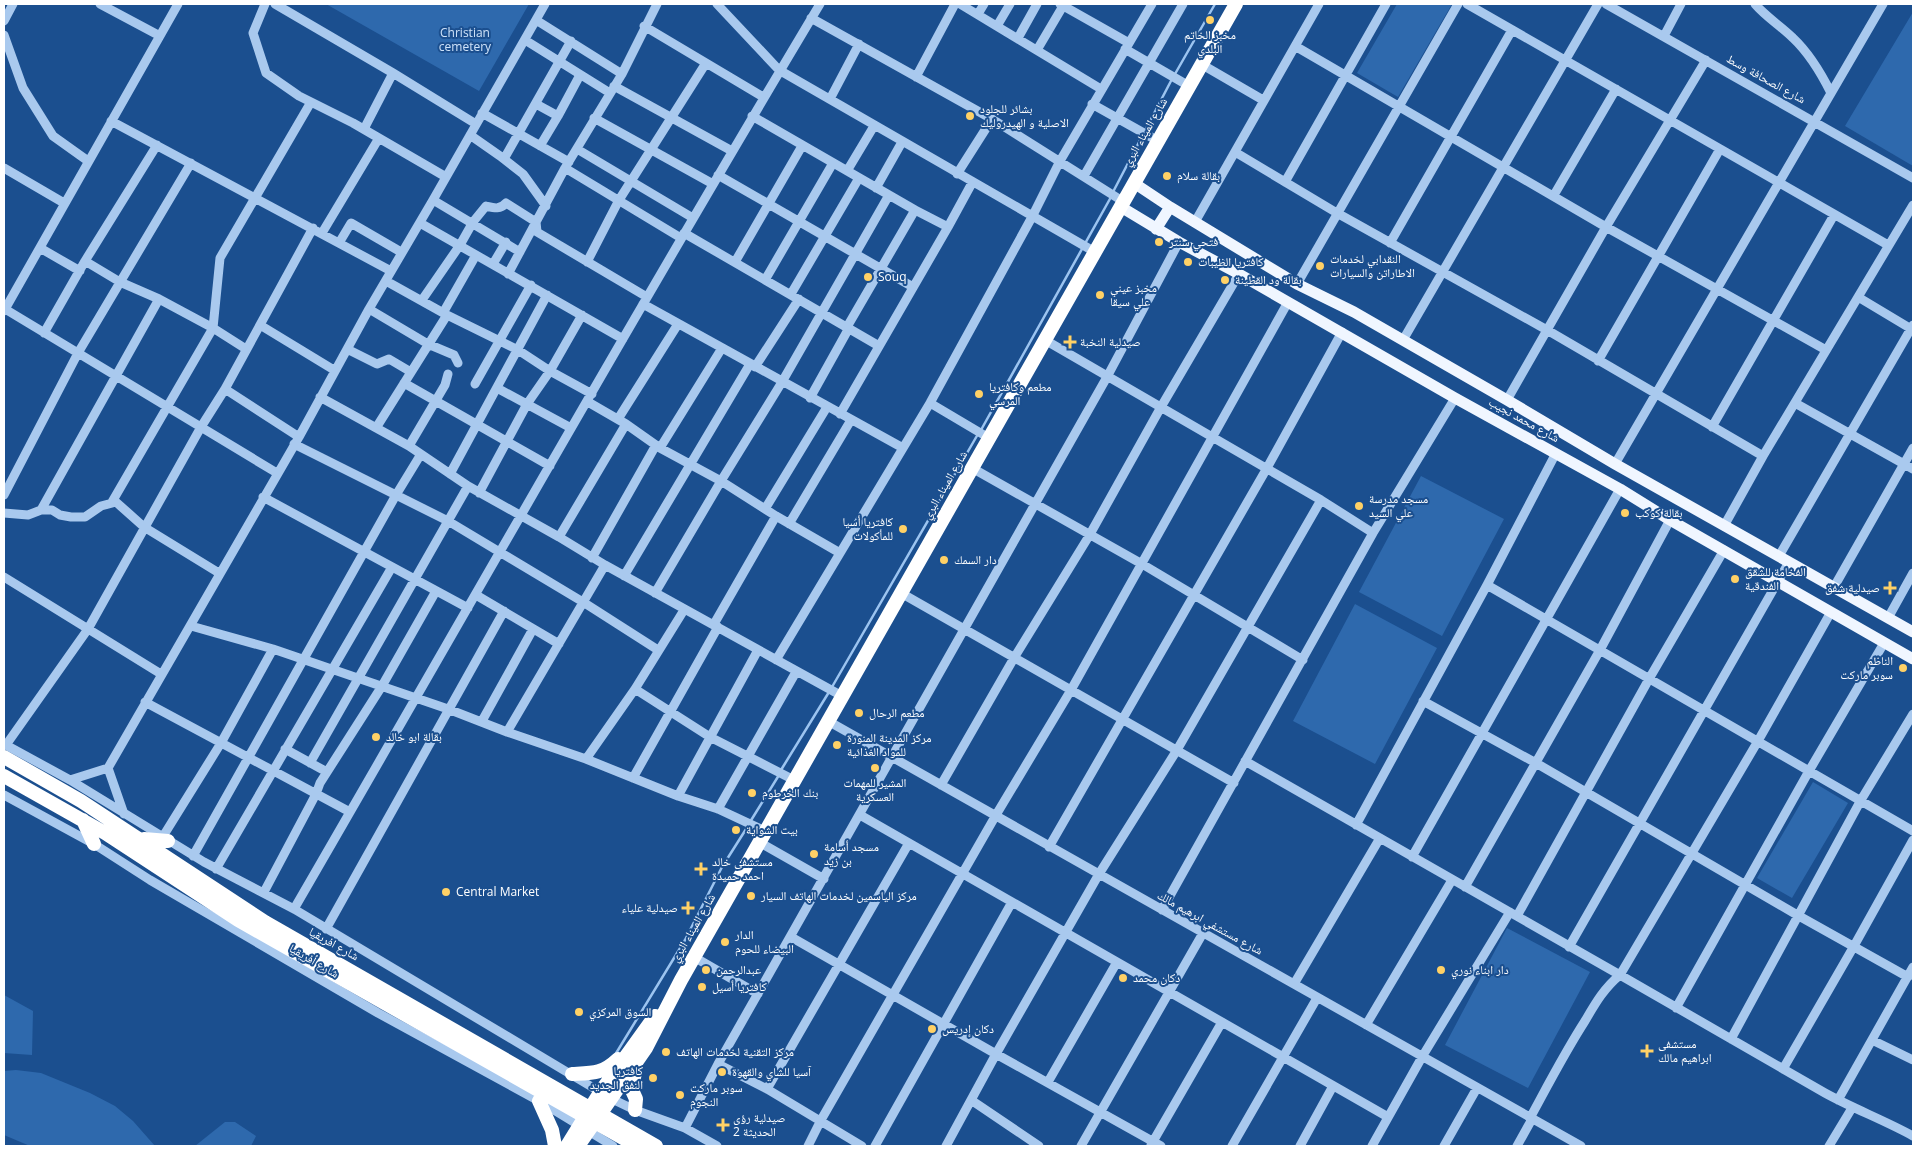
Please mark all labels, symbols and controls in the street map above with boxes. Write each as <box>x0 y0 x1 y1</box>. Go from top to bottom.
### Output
marker: مخبز الخاتم البلدي <box>1204 14 1216 26</box>
park label: Christian cemetery <box>439 24 492 55</box>
place label: مخبز الخاتم البلدي <box>1184 26 1236 59</box>
street label: شارع الصحافة وسط <box>1724 50 1809 107</box>
street label: شارع الميناء البري <box>1118 94 1173 170</box>
place label: بشائر للجلود الاصلية و الهيدروليك <box>980 100 1069 131</box>
marker: بشائر للجلود الاصلية و الهيدروليك <box>964 110 976 122</box>
place label: بقالة سلام <box>1177 167 1220 184</box>
marker: بقالة سلام <box>1161 170 1173 182</box>
place label: فتحي سنتر <box>1168 233 1218 252</box>
marker: فتحي سنتر <box>1153 236 1165 248</box>
place label: النقدابي لخدمات الاطاراتن والسيارات <box>1330 250 1415 281</box>
place label: كافتريا الطيبات <box>1198 253 1264 270</box>
marker: كافتريا الطيبات <box>1182 256 1194 268</box>
marker: النقدابي لخدمات الاطاراتن والسيارات <box>1314 260 1326 272</box>
place label: Souq <box>878 268 907 285</box>
marker: Souq <box>862 271 874 283</box>
place label: بقالة ود القطينة <box>1235 271 1302 288</box>
marker: بقالة ود القطينة <box>1219 274 1231 286</box>
place label: مخبز عيني علي سيقا <box>1110 279 1157 312</box>
marker: مخبز عيني علي سيقا <box>1094 289 1106 301</box>
place label: صيدلية النخبة <box>1080 333 1141 350</box>
marker: صيدلية النخبة <box>1064 336 1076 348</box>
place label: مطعم وكافتريا المرسي <box>989 378 1051 411</box>
marker: مطعم وكافتريا المرسي <box>973 388 985 400</box>
street label: شارع محمد نجيب <box>1486 393 1563 446</box>
street label: شارع الميناء البري <box>918 447 973 523</box>
place label: مسجد مدرسة علي السيد <box>1369 490 1428 523</box>
marker: مسجد مدرسة علي السيد <box>1353 500 1365 512</box>
place label: بقالة كوكب <box>1635 504 1682 521</box>
marker: بقالة كوكب <box>1619 507 1631 519</box>
place label: كافتريا أسيا للمأكولات <box>842 513 893 544</box>
marker: كافتريا أسيا للمأكولات <box>897 523 909 535</box>
place label: دار السمك <box>954 551 997 568</box>
marker: دار السمك <box>938 554 950 566</box>
place label: الفخامة للشقق الفندقية <box>1745 563 1806 594</box>
marker: الفخامة للشقق الفندقية <box>1729 573 1741 585</box>
place label: صيدلية شفق <box>1825 579 1880 596</box>
marker: صيدلية شفق <box>1884 582 1896 594</box>
place label: الناظم سوبر ماركت <box>1840 652 1893 683</box>
marker: الناظم سوبر ماركت <box>1897 662 1909 674</box>
place label: مطعم الرحال <box>869 704 925 721</box>
marker: مطعم الرحال <box>853 707 865 719</box>
place label: بقالة ابو خالد <box>386 728 442 745</box>
place label: مركز المدينة المنورة للمواد الغذائية <box>847 729 931 760</box>
marker: بقالة ابو خالد <box>370 731 382 743</box>
marker: مركز المدينة المنورة للمواد الغذائية <box>831 739 843 751</box>
marker: المشير للمهمات العسكرية <box>869 762 881 774</box>
place label: المشير للمهمات العسكرية <box>844 774 907 805</box>
place label: بنك الخرطوم <box>762 784 818 801</box>
marker: بنك الخرطوم <box>746 787 758 799</box>
place label: بيت الشواية <box>746 821 798 838</box>
marker: بيت الشواية <box>730 824 742 836</box>
place label: مسجد أسامة بن زيد <box>824 838 879 869</box>
marker: مسجد أسامة بن زيد <box>808 848 820 860</box>
place label: مستشفى خالد احمد حميدة <box>712 853 773 884</box>
marker: مستشفى خالد احمد حميدة <box>694 862 708 876</box>
place label: Central Market <box>456 883 539 900</box>
marker: Central Market <box>440 886 452 898</box>
street label: شارع مستشفي ابرهيم مالك <box>1153 886 1266 961</box>
place label: مركز الياسمين لخدمات الهاتف السيار <box>760 887 917 904</box>
street label: شارع الميناء البري <box>666 890 721 966</box>
marker: مركز الياسمين لخدمات الهاتف السيار <box>745 890 757 902</box>
place label: صيدلية علياء <box>622 899 678 916</box>
marker: صيدلية علياء <box>682 902 694 914</box>
street label: شارع افريقيا <box>306 923 362 964</box>
place label: الدار البيضاء للحوم <box>734 926 794 957</box>
marker: الدار البيضاء للحوم <box>719 936 731 948</box>
street label: شارع أفريقيا <box>286 940 342 982</box>
place label: عبدالرحمن <box>716 961 761 978</box>
place label: دار ابناء نوري <box>1451 961 1509 980</box>
marker: عبدالرحمن <box>700 964 712 976</box>
marker: دار ابناء نوري <box>1435 964 1447 976</box>
place label: دكان محمد <box>1133 969 1180 986</box>
marker: دكان محمد <box>1117 972 1129 984</box>
place label: كافتريا أسيل <box>712 978 767 995</box>
marker: كافتريا أسيل <box>696 981 708 993</box>
place label: السوق المركزي <box>589 1003 651 1022</box>
marker: السوق المركزي <box>573 1006 585 1018</box>
place label: دكان إدريس <box>942 1020 994 1037</box>
marker: دكان إدريس <box>926 1023 938 1035</box>
place label: مستشفى ابراهيم مالك <box>1658 1035 1712 1066</box>
place label: مركز التقنية لخدمات الهاتف <box>676 1043 794 1060</box>
marker: مستشفى ابراهيم مالك <box>1640 1044 1654 1058</box>
marker: مركز التقنية لخدمات الهاتف <box>660 1046 672 1058</box>
place label: كافتريا النفق الجديد <box>590 1062 643 1093</box>
place label: آسيا للشاي والقهوة <box>732 1063 812 1082</box>
marker: آسيا للشاي والقهوة <box>716 1066 728 1078</box>
marker: كافتريا النفق الجديد <box>647 1072 659 1084</box>
place label: سوبر ماركت النجوم <box>690 1079 743 1110</box>
marker: سوبر ماركت النجوم <box>674 1089 686 1101</box>
place label: صيدلية رؤى الحديثة 2 <box>733 1109 786 1140</box>
marker: صيدلية رؤى الحديثة 2 <box>717 1119 729 1131</box>

